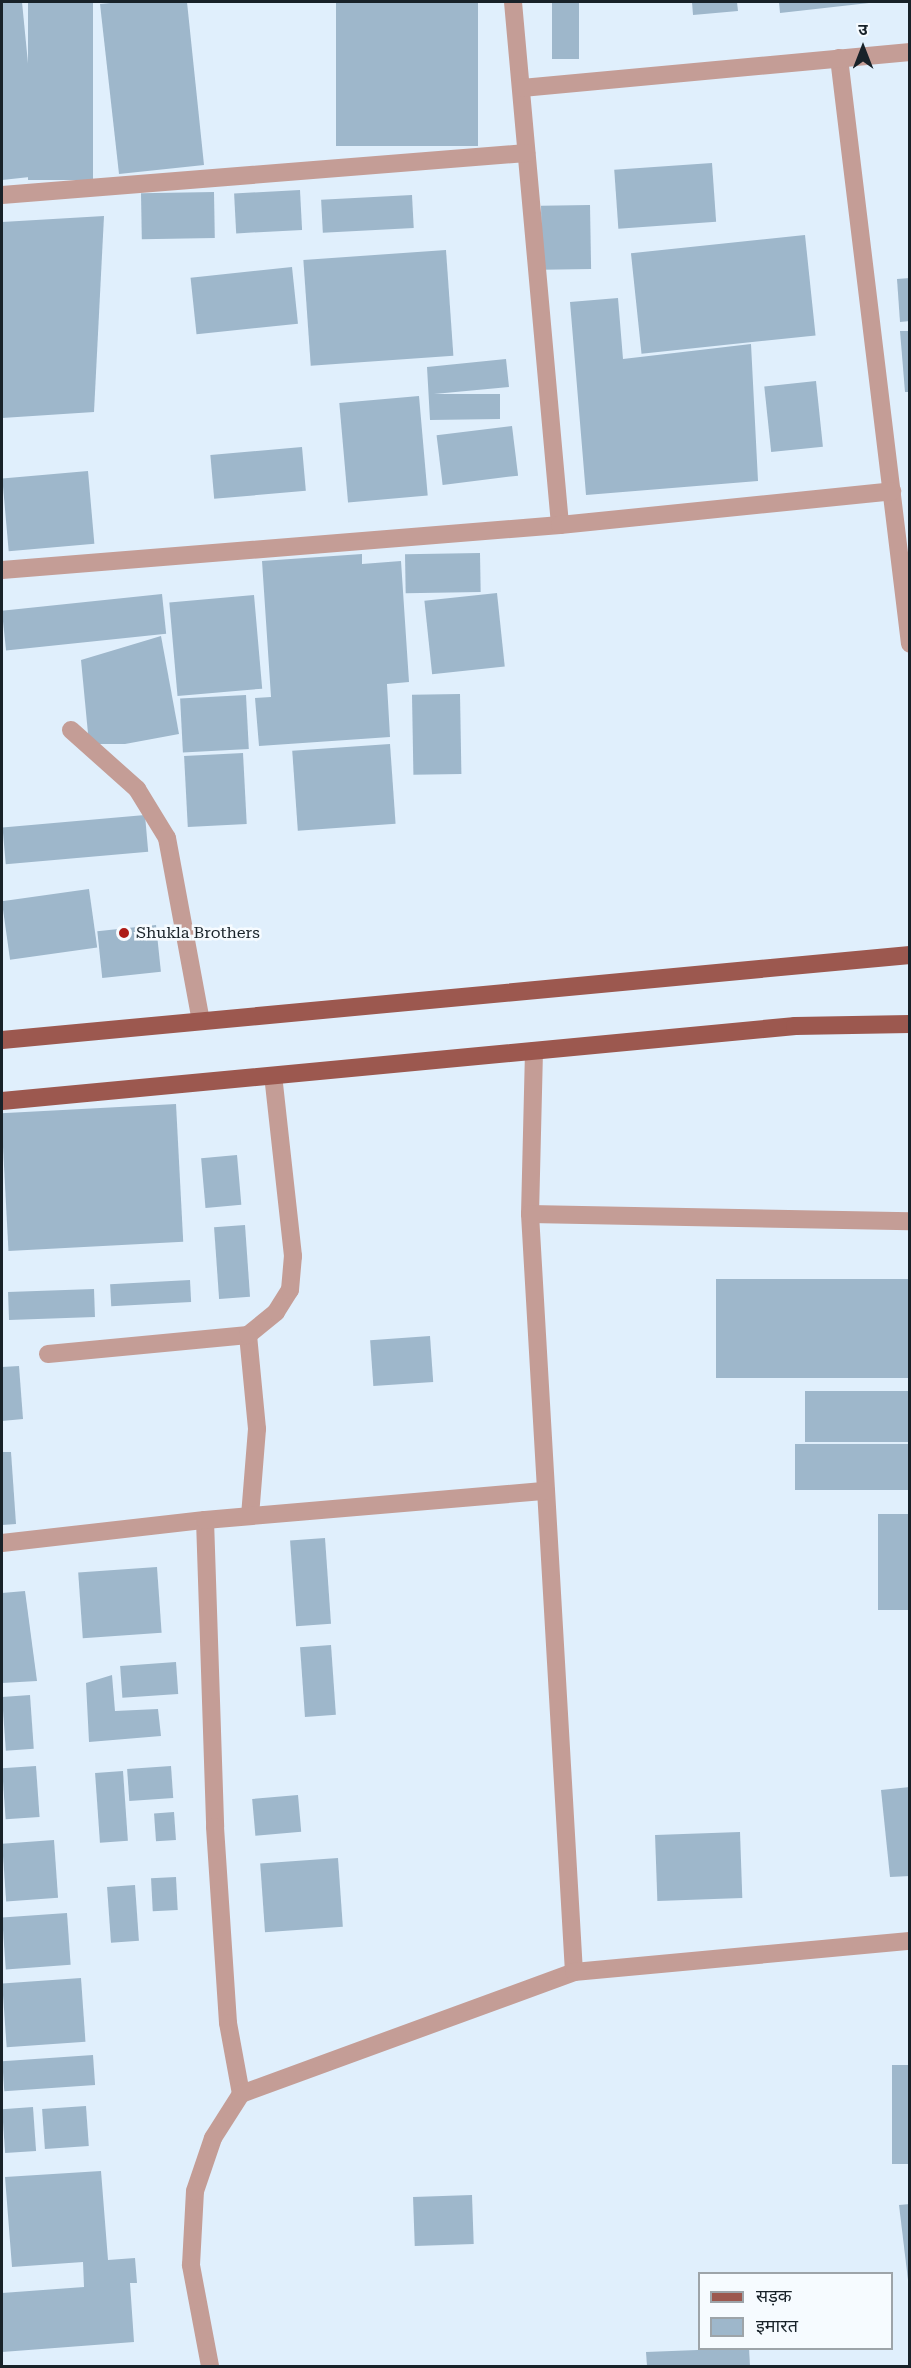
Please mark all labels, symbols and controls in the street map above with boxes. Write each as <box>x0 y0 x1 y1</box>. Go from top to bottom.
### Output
north arrow <box>833 18 893 78</box>
text: उ <box>858 20 868 39</box>
place label: Shukla Brothers <box>136 923 260 943</box>
marker: Shukla Brothers <box>117 926 131 940</box>
legend <box>698 2272 893 2350</box>
text: सड़क <box>756 2285 792 2306</box>
text: इमारत <box>756 2315 798 2336</box>

